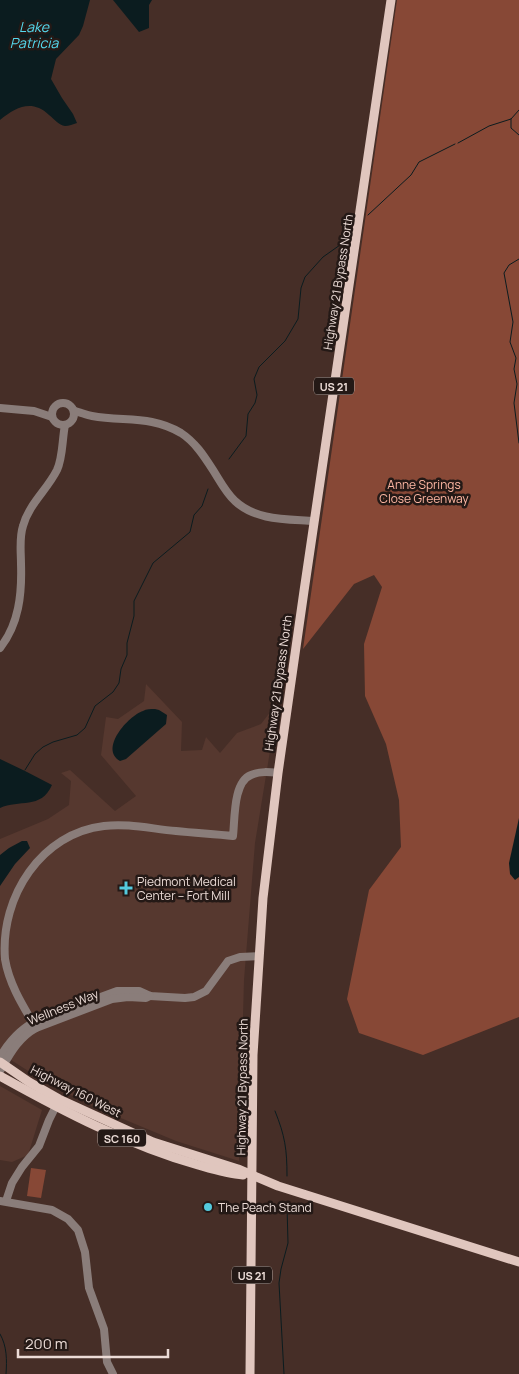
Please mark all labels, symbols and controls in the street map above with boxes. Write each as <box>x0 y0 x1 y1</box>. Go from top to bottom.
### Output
water label: Lake Patricia <box>10 17 59 52</box>
street label: Highway 21 Bypass North <box>319 213 357 351</box>
road number: US 21 <box>314 378 354 394</box>
park label: Anne Springs Close Greenway <box>379 476 469 507</box>
street label: Highway 21 Bypass North <box>260 614 296 752</box>
place label: Piedmont Medical Center – Fort Mill <box>137 873 236 904</box>
marker: Piedmont Medical Center – Fort Mill <box>119 881 133 895</box>
street label: Wellness Way <box>25 985 102 1029</box>
street label: Highway 21 Bypass North <box>232 1018 252 1156</box>
street label: Highway 160 West <box>28 1061 124 1121</box>
road number: SC 160 <box>98 1130 146 1146</box>
place label: The Peach Stand <box>218 1199 312 1216</box>
marker: The Peach Stand <box>202 1201 214 1213</box>
road number: US 21 <box>232 1266 272 1284</box>
scale bar <box>18 1326 168 1358</box>
text: 200 m <box>25 1333 68 1354</box>

